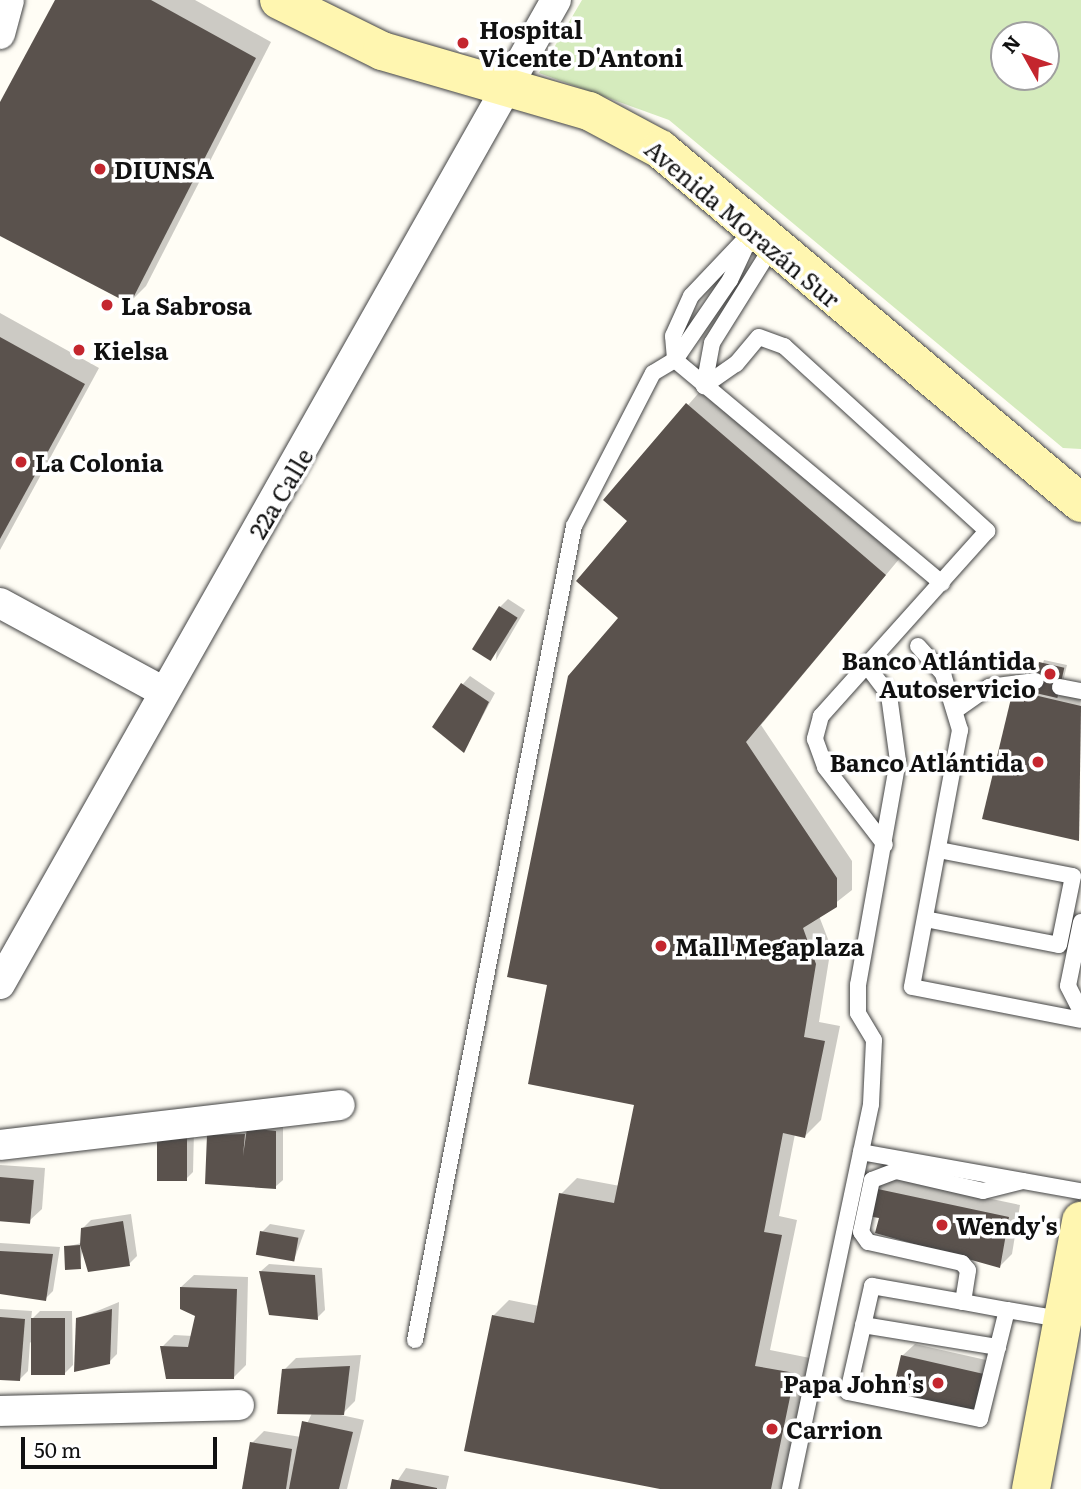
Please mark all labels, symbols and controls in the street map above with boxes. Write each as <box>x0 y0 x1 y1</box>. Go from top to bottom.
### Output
place label: Hospital Vicente D'Antoni <box>479 15 683 71</box>
north arrow <box>990 21 1060 91</box>
text: N <box>995 29 1026 59</box>
marker: Hospital Vicente D'Antoni <box>453 33 473 53</box>
street label: Avenida Morazán Sur <box>640 133 846 313</box>
place label: DIUNSA <box>114 155 214 183</box>
marker: DIUNSA <box>92 161 108 177</box>
place label: La Sabrosa <box>121 291 252 319</box>
marker: La Sabrosa <box>99 297 115 313</box>
place label: Kielsa <box>93 336 168 364</box>
marker: Kielsa <box>71 342 87 358</box>
street label: 22a Calle <box>242 443 318 543</box>
place label: La Colonia <box>35 448 163 476</box>
marker: La Colonia <box>13 454 29 470</box>
place label: Banco Atlántida Autoservicio <box>842 646 1036 702</box>
marker: Banco Atlántida Autoservicio <box>1042 666 1058 682</box>
place label: Banco Atlántida <box>830 748 1024 776</box>
marker: Banco Atlántida <box>1030 754 1046 770</box>
place label: Mall Megaplaza <box>675 932 864 960</box>
marker: Mall Megaplaza <box>653 938 669 954</box>
place label: Wendy's <box>956 1211 1058 1239</box>
marker: Wendy's <box>934 1217 950 1233</box>
place label: Papa John's <box>783 1369 924 1397</box>
marker: Papa John's <box>930 1375 946 1391</box>
place label: Carrion <box>786 1415 883 1443</box>
marker: Carrion <box>764 1421 780 1437</box>
scale bar <box>24 1422 220 1466</box>
text: 50 m <box>34 1433 81 1464</box>

